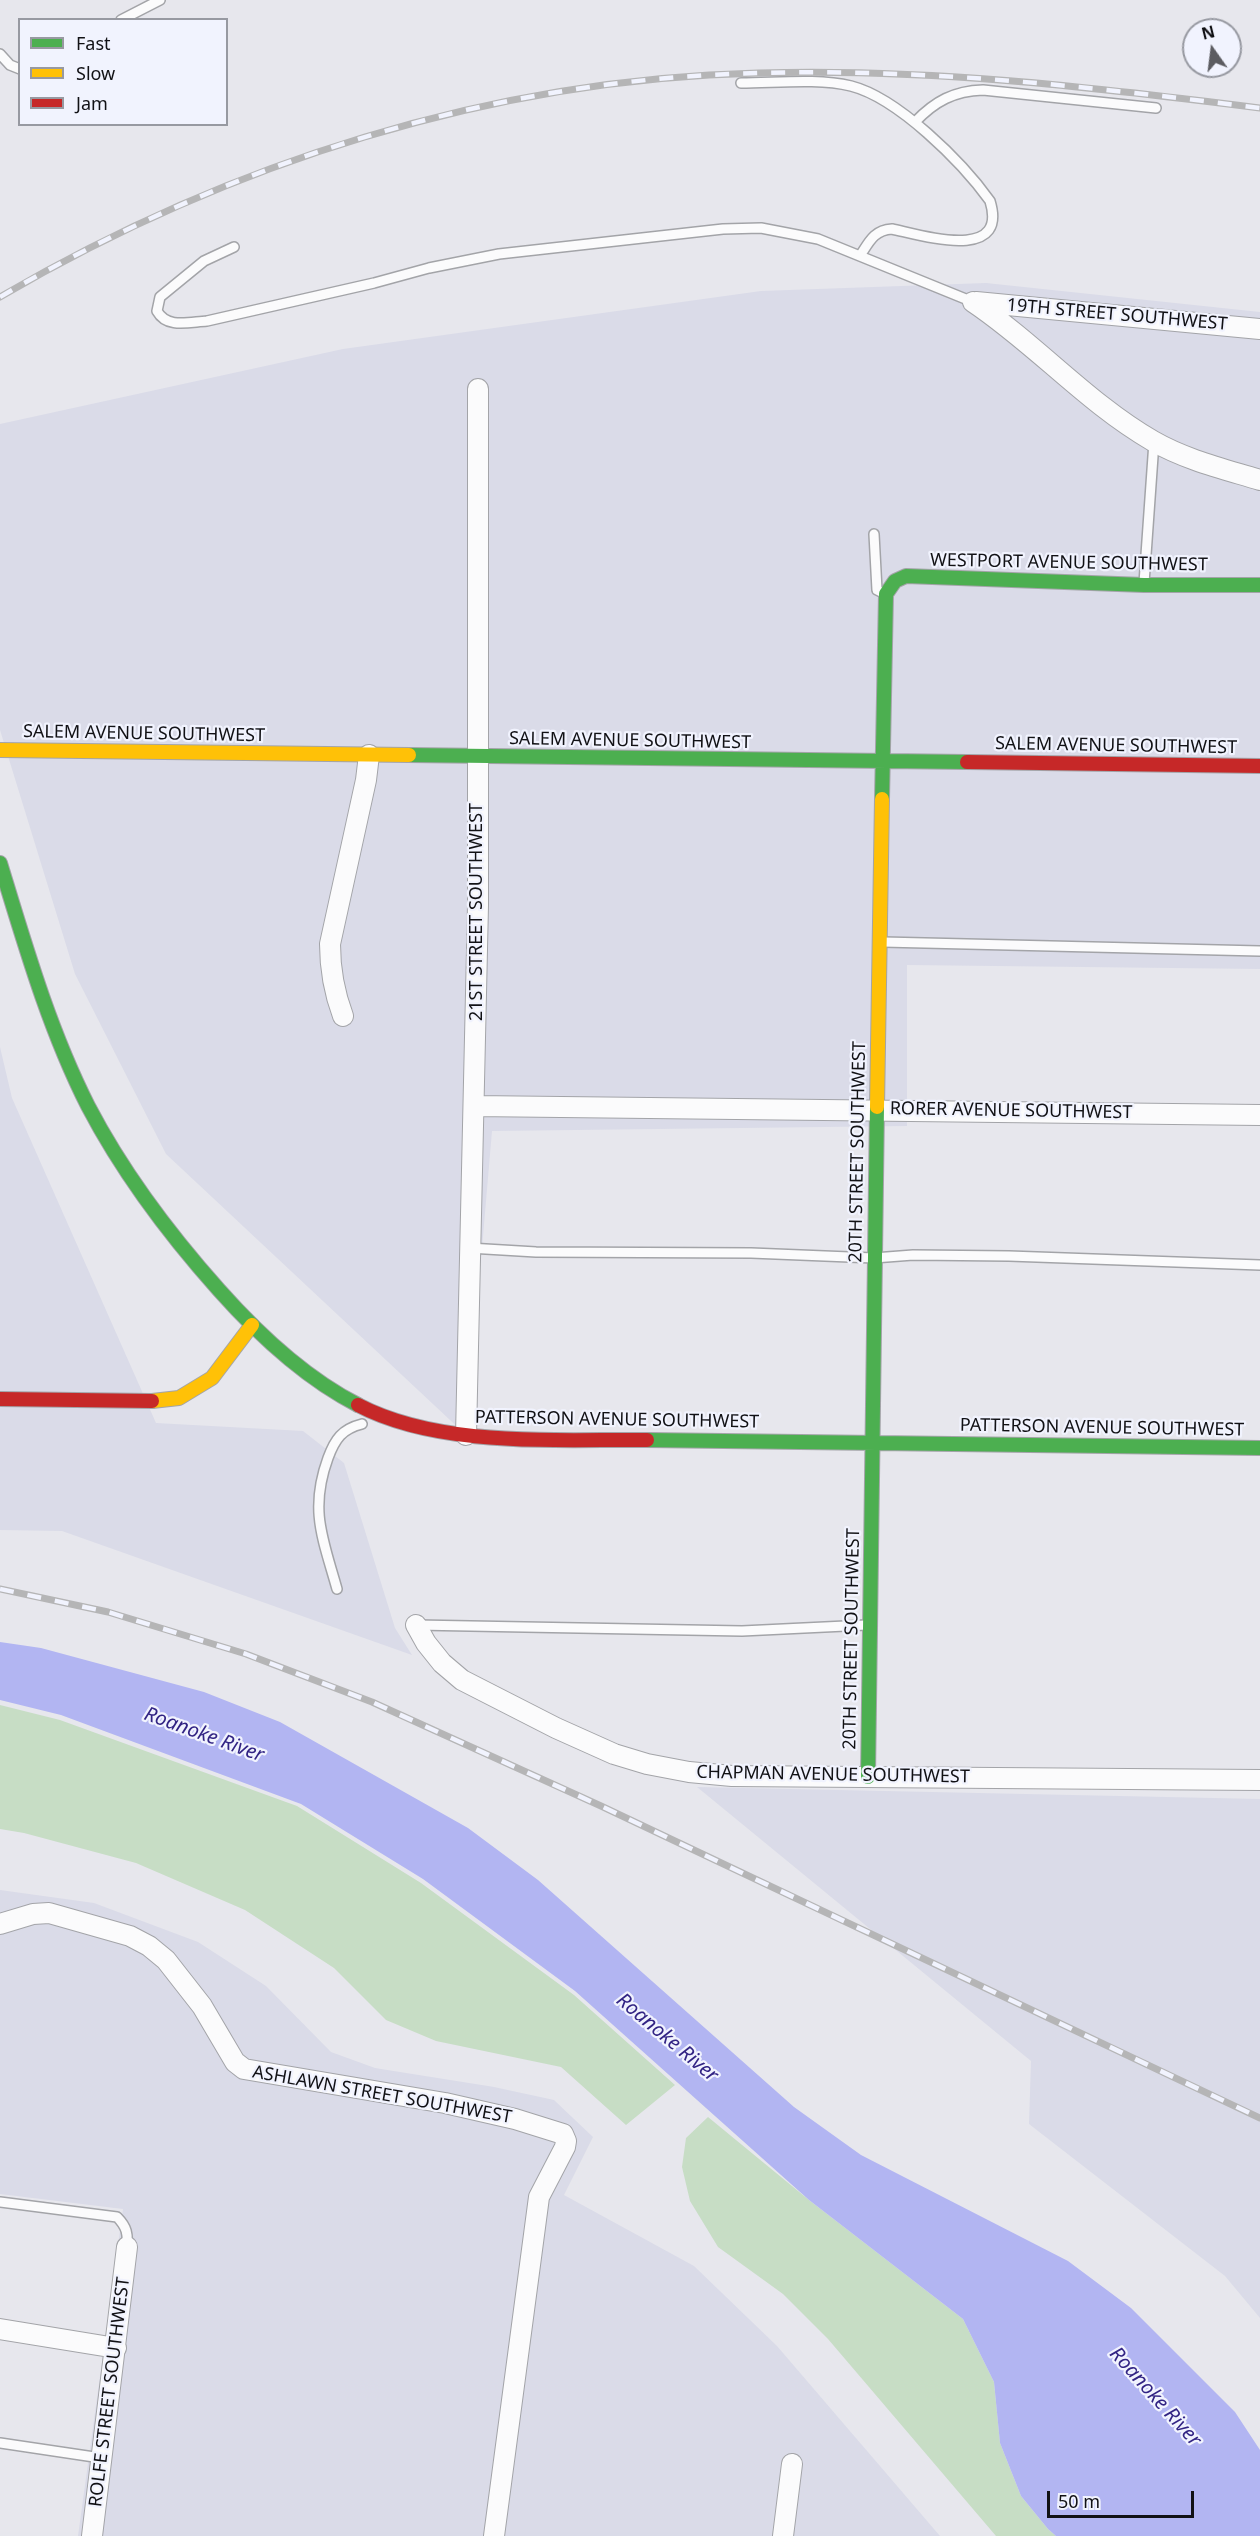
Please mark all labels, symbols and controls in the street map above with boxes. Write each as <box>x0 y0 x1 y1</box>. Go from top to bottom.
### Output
legend <box>18 18 228 126</box>
north arrow <box>1182 18 1242 78</box>
text: N <box>1199 20 1217 45</box>
text: Fast <box>76 31 111 55</box>
text: Slow <box>76 61 115 85</box>
text: Jam <box>76 91 108 115</box>
street label: 19TH STREET SOUTHWEST <box>1006 295 1228 335</box>
street label: WESTPORT AVENUE SOUTHWEST <box>930 550 1208 576</box>
street label: SALEM AVENUE SOUTHWEST <box>23 721 265 747</box>
street label: SALEM AVENUE SOUTHWEST <box>509 728 751 754</box>
street label: SALEM AVENUE SOUTHWEST <box>995 733 1237 759</box>
street label: 21ST STREET SOUTHWEST <box>466 803 488 1021</box>
street label: 20TH STREET SOUTHWEST <box>845 1041 871 1263</box>
street label: RORER AVENUE SOUTHWEST <box>890 1098 1132 1124</box>
street label: PATTERSON AVENUE SOUTHWEST <box>475 1407 759 1433</box>
street label: PATTERSON AVENUE SOUTHWEST <box>960 1415 1244 1441</box>
street label: 20TH STREET SOUTHWEST <box>839 1528 865 1750</box>
water label: Roanoke River <box>141 1702 267 1768</box>
street label: CHAPMAN AVENUE SOUTHWEST <box>696 1762 970 1788</box>
water label: Roanoke River <box>611 1988 723 2088</box>
street label: ASHLAWN STREET SOUTHWEST <box>251 2062 513 2128</box>
street label: ROLFE STREET SOUTHWEST <box>85 2276 135 2508</box>
water label: Roanoke River <box>1104 2342 1206 2452</box>
scale bar <box>1050 2479 1197 2517</box>
text: 50 m <box>1058 2489 1100 2513</box>

